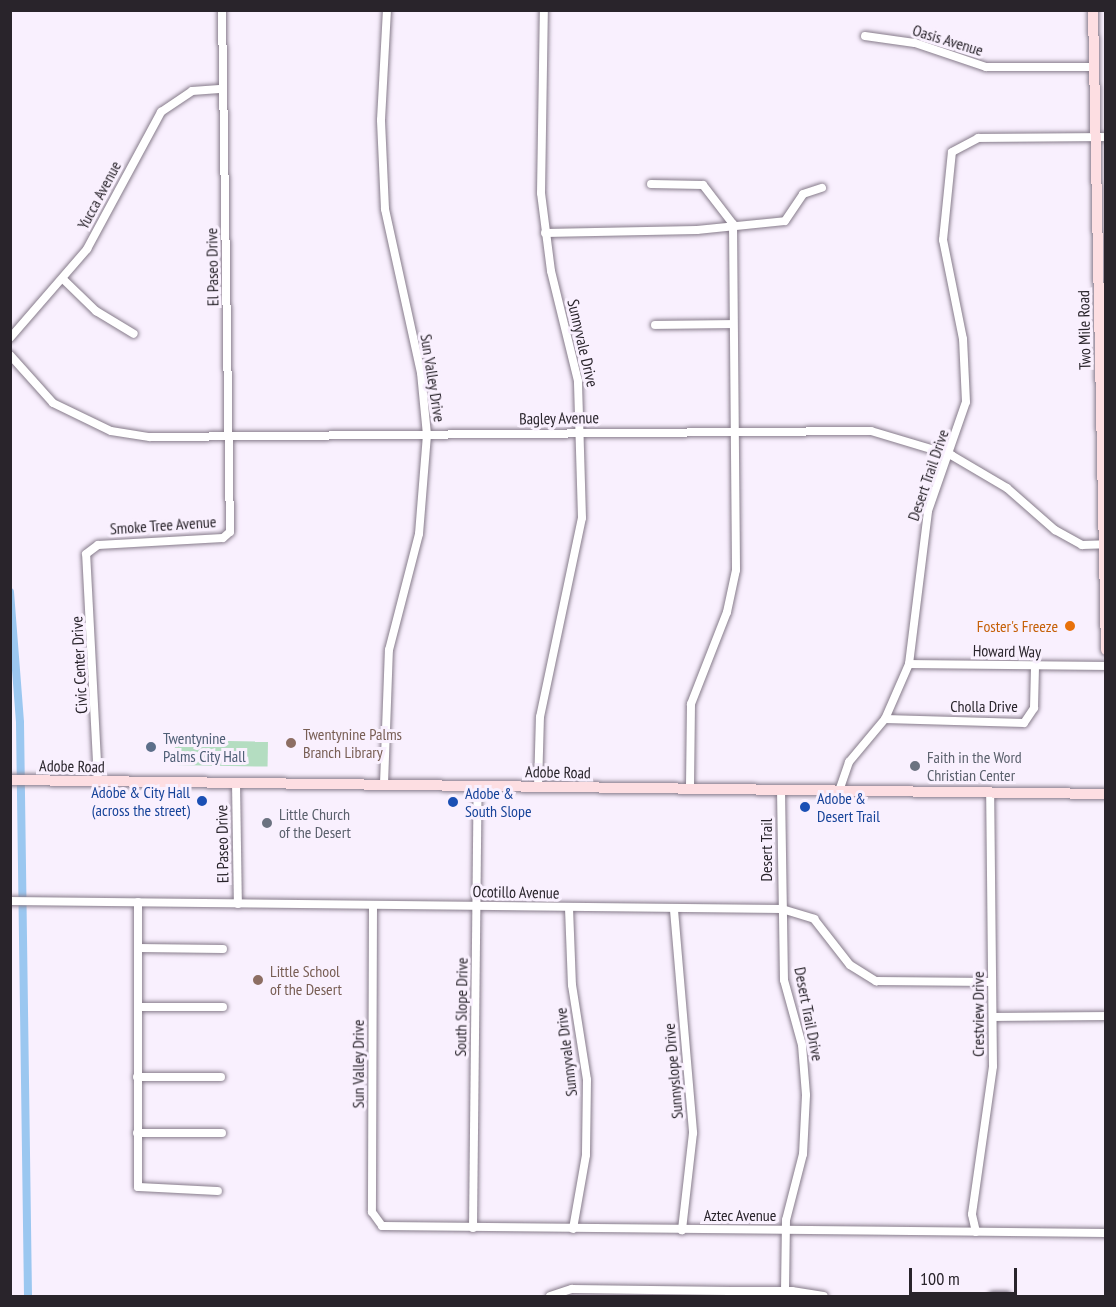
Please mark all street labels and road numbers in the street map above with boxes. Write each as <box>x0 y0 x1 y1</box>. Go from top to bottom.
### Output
street label: Oasis Avenue <box>910 20 986 60</box>
street label: Yucca Avenue <box>73 158 125 232</box>
street label: El Paseo Drive <box>202 228 222 306</box>
street label: Two Mile Road <box>1074 290 1094 370</box>
street label: Sunnyvale Drive <box>564 297 602 389</box>
street label: Sun Valley Drive <box>417 332 449 424</box>
street label: Bagley Avenue <box>518 408 600 428</box>
street label: Desert Trail Drive <box>903 427 953 523</box>
street label: Smoke Tree Avenue <box>109 512 217 538</box>
street label: Civic Center Drive <box>67 616 91 714</box>
street label: Howard Way <box>973 641 1041 661</box>
street label: Cholla Drive <box>950 696 1018 716</box>
street label: Adobe Road <box>39 756 105 776</box>
street label: Adobe Road <box>525 762 591 782</box>
street label: El Paseo Drive <box>212 805 232 883</box>
street label: Desert Trail <box>756 818 776 882</box>
street label: Ocotillo Avenue <box>472 882 560 902</box>
street label: South Slope Drive <box>451 957 471 1057</box>
street label: Desert Trail Drive <box>790 965 828 1063</box>
street label: Crestview Drive <box>968 971 988 1057</box>
street label: Sunnyvale Drive <box>551 1006 581 1098</box>
street label: Sun Valley Drive <box>348 1019 368 1109</box>
street label: Sunnyslope Drive <box>659 1022 687 1120</box>
street label: Aztec Avenue <box>703 1205 777 1225</box>

